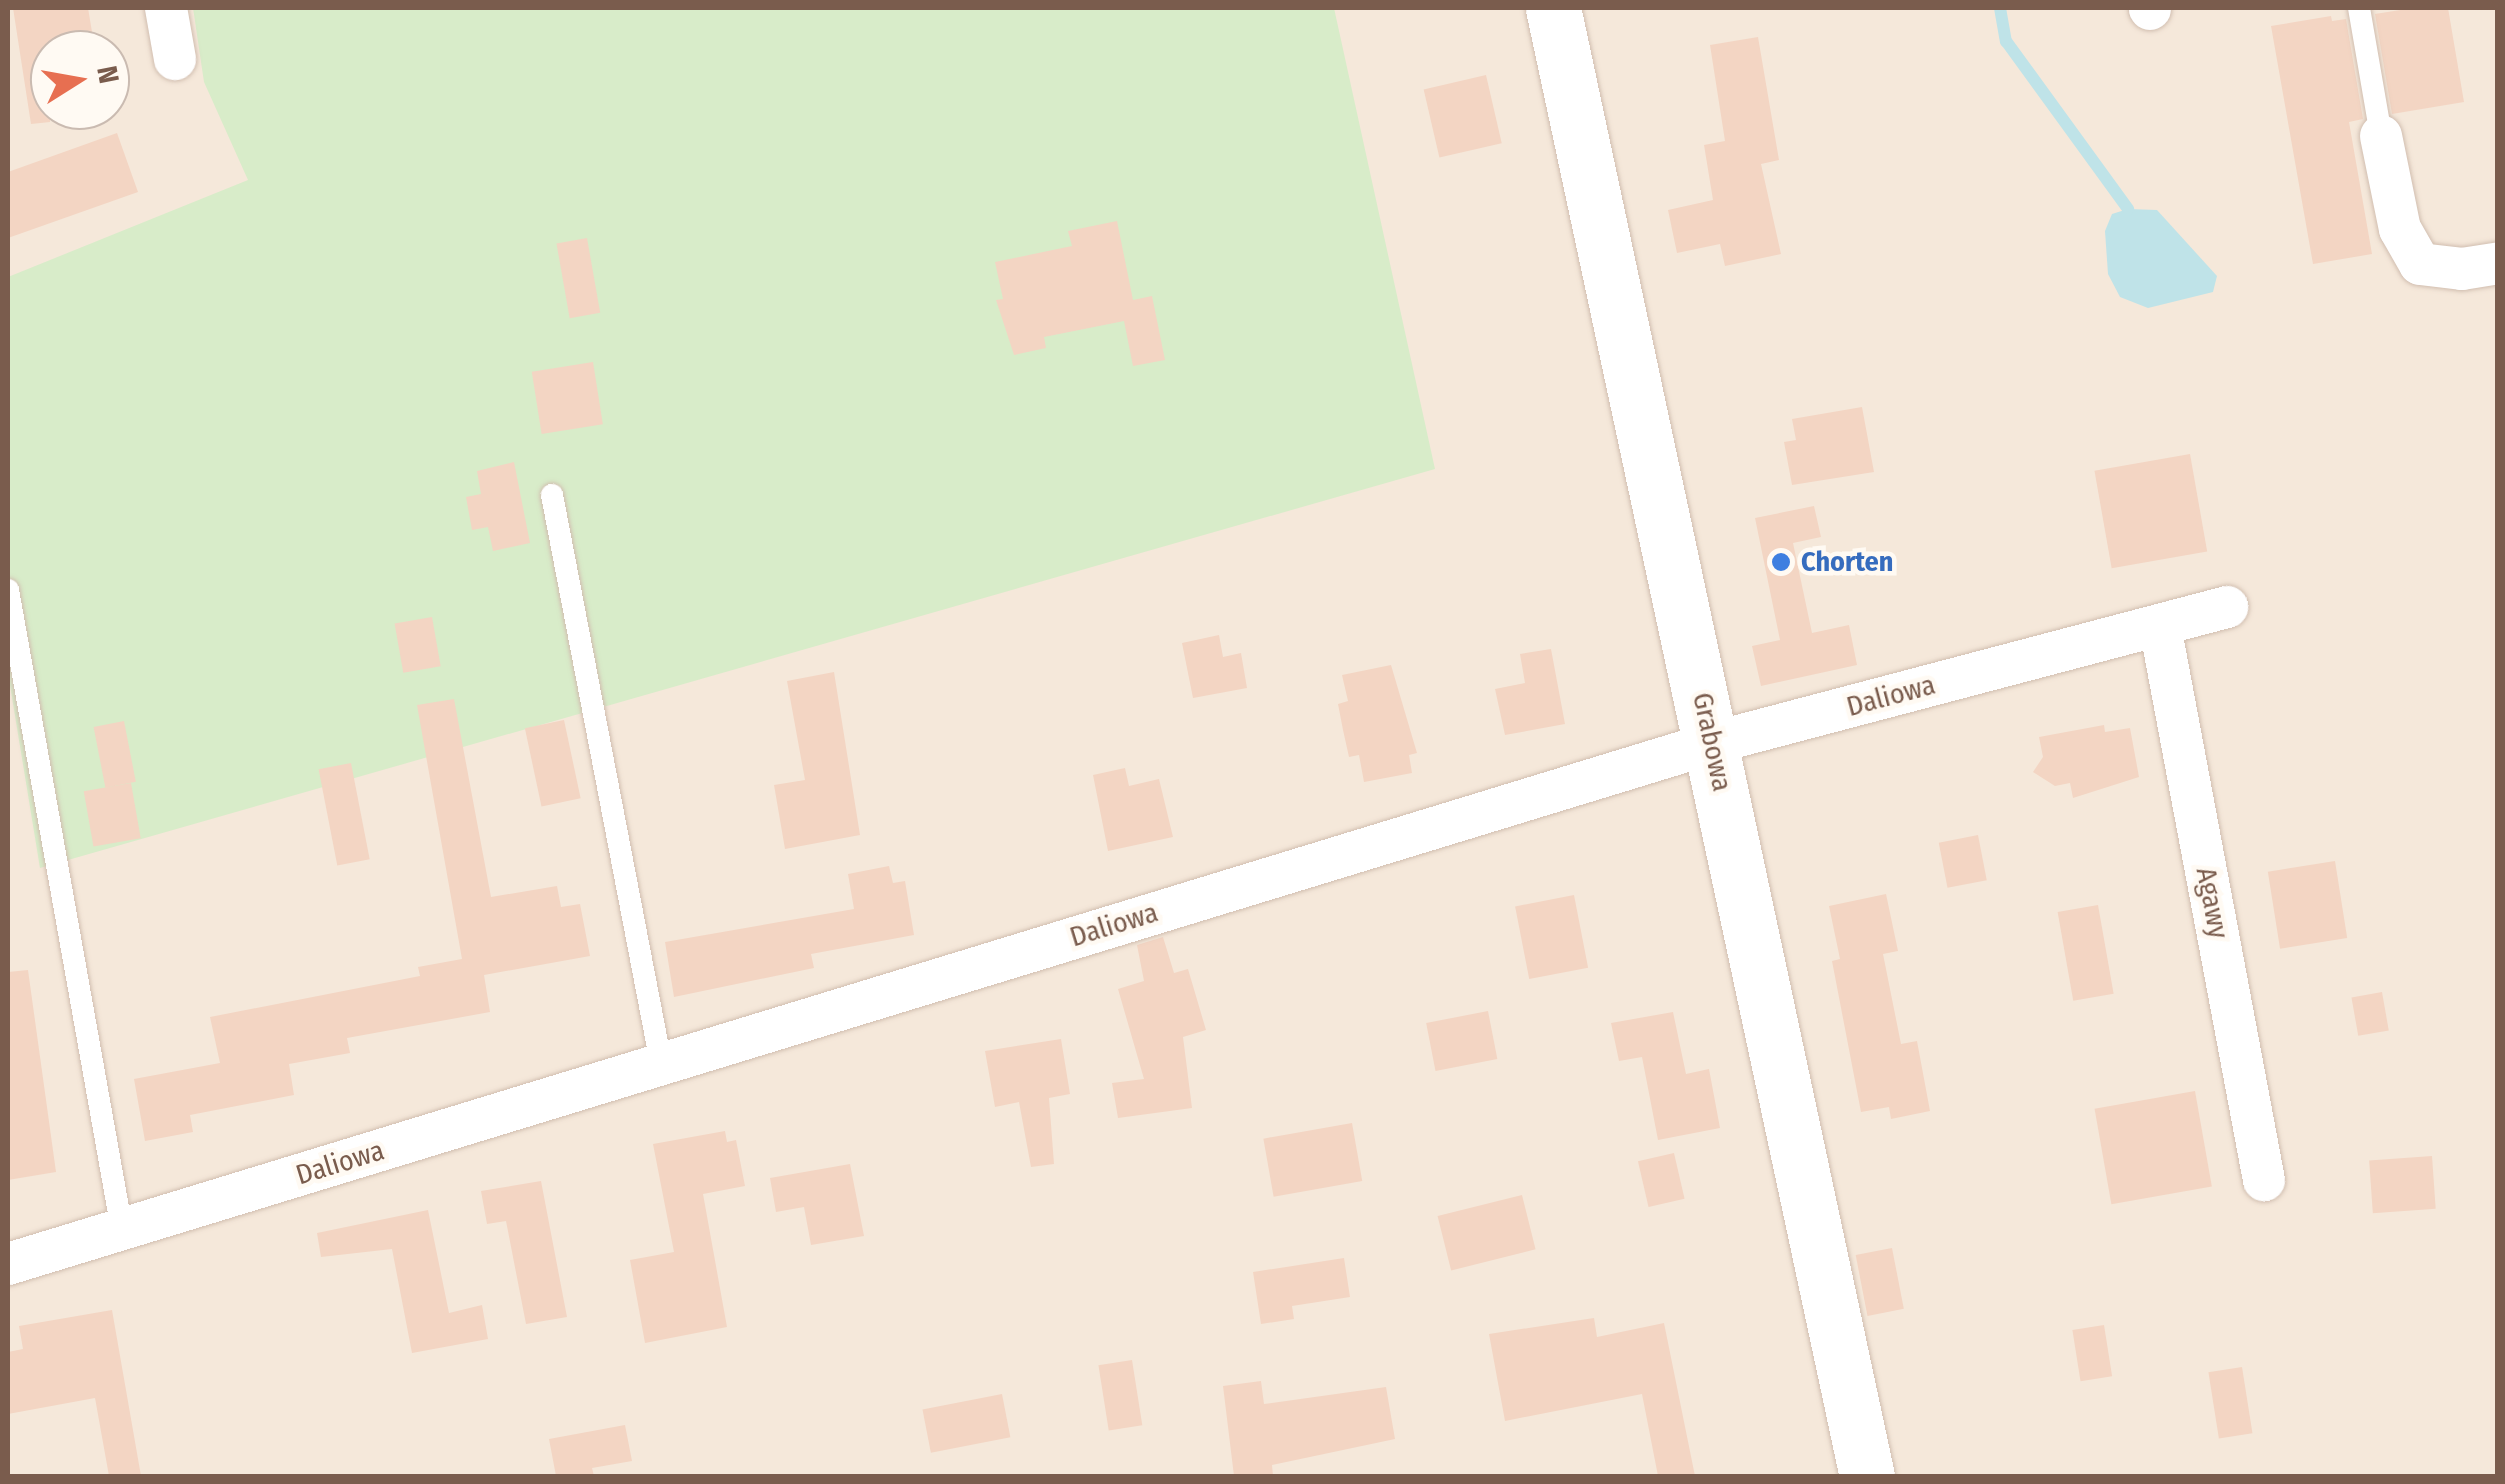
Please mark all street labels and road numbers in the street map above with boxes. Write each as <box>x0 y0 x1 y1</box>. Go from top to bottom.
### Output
street label: Daliowa <box>1843 668 1939 724</box>
street label: Grabowa <box>1685 690 1739 794</box>
street label: Agawy <box>2189 865 2235 941</box>
street label: Daliowa <box>1066 896 1162 954</box>
street label: Daliowa <box>292 1134 388 1192</box>

